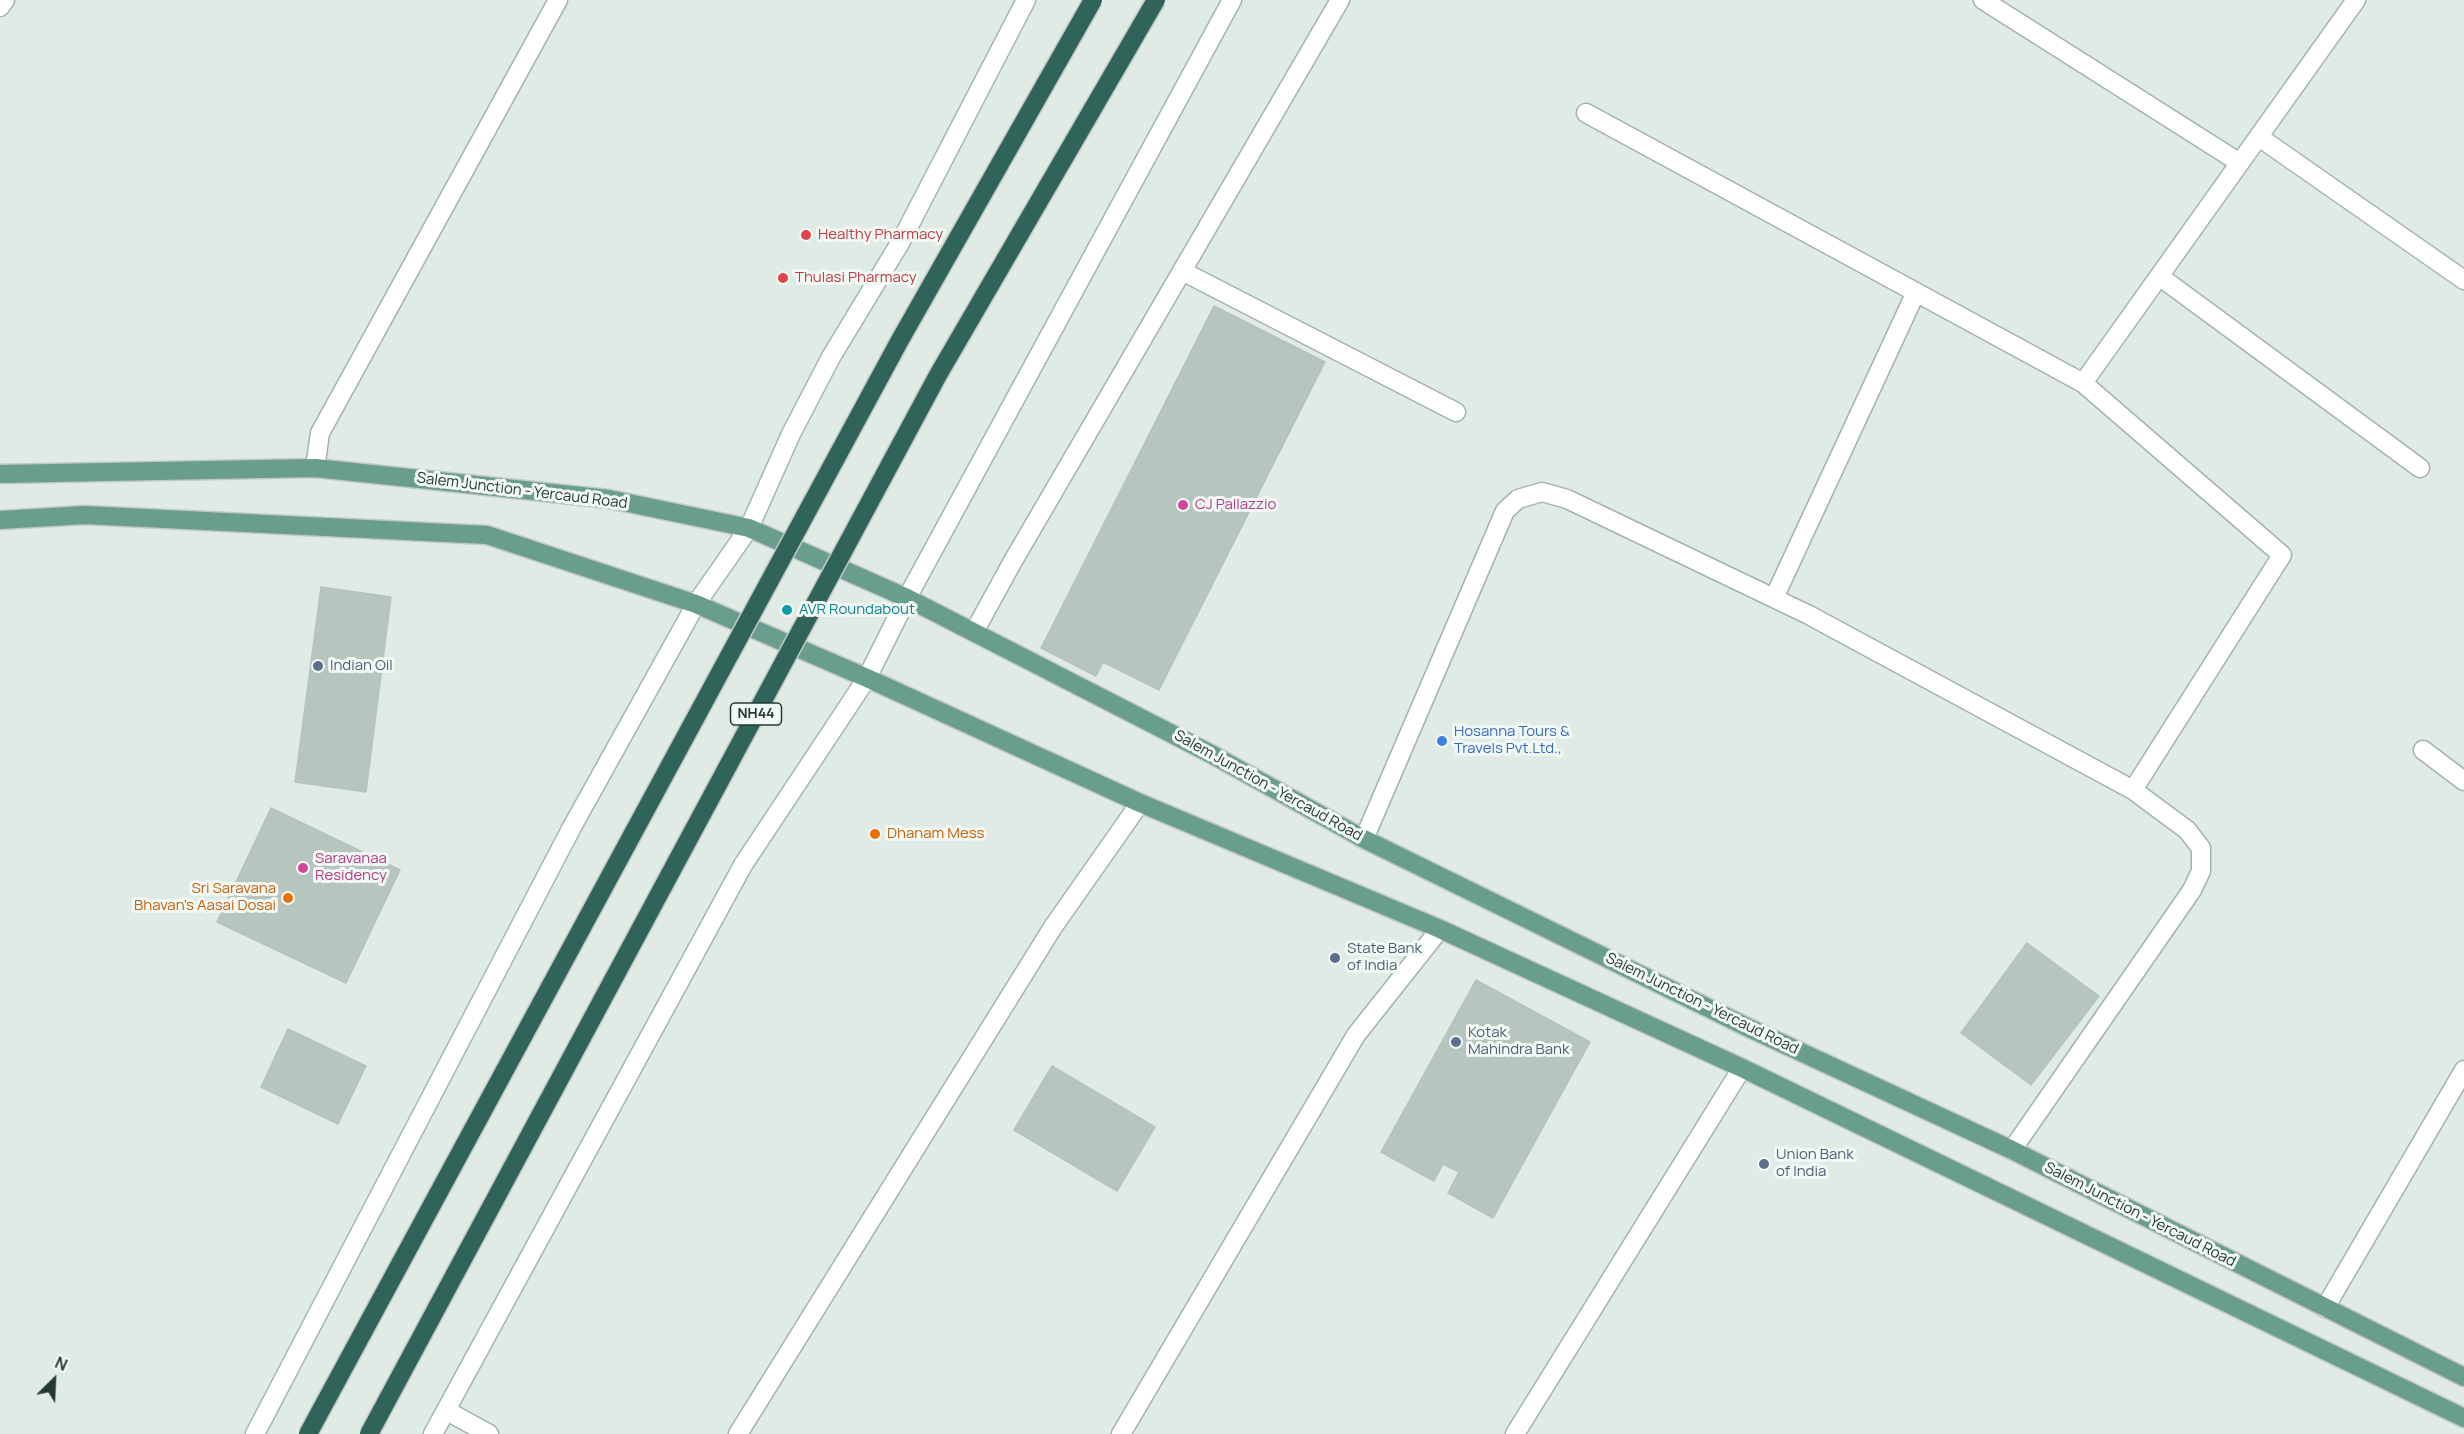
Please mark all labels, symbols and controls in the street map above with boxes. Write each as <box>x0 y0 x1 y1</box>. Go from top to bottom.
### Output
place label: Healthy Pharmacy <box>818 226 943 244</box>
marker: Healthy Pharmacy <box>799 228 813 242</box>
place label: Thulasi Pharmacy <box>795 269 917 287</box>
marker: Thulasi Pharmacy <box>776 271 790 285</box>
street label: Salem Junction - Yercaud Road <box>416 469 628 513</box>
place label: CJ Pallazzio <box>1195 496 1276 514</box>
marker: CJ Pallazzio <box>1176 498 1190 512</box>
place label: AVR Roundabout <box>799 601 915 619</box>
marker: AVR Roundabout <box>780 603 794 617</box>
place label: Indian Oil <box>330 657 393 675</box>
marker: Indian Oil <box>311 659 325 673</box>
road number: NH44 <box>730 703 782 725</box>
place label: Hosanna Tours & Travels Pvt.Ltd., <box>1454 723 1570 758</box>
street label: Salem Junction - Yercaud Road <box>1171 727 1365 845</box>
marker: Hosanna Tours & Travels Pvt.Ltd., <box>1435 734 1449 748</box>
place label: Dhanam Mess <box>887 825 984 843</box>
marker: Dhanam Mess <box>868 827 882 841</box>
place label: Saravanaa Residency <box>315 850 387 885</box>
marker: Saravanaa Residency <box>296 861 310 875</box>
place label: Sri Saravana Bhavan's Aasai Dosai <box>134 880 276 915</box>
marker: Sri Saravana Bhavan's Aasai Dosai <box>281 891 295 905</box>
place label: State Bank of India <box>1347 940 1422 975</box>
street label: Salem Junction - Yercaud Road <box>1603 949 1801 1059</box>
marker: State Bank of India <box>1328 951 1342 965</box>
place label: Kotak Mahindra Bank <box>1468 1024 1569 1059</box>
marker: Kotak Mahindra Bank <box>1449 1035 1463 1049</box>
place label: Union Bank of India <box>1776 1146 1854 1181</box>
marker: Union Bank of India <box>1757 1157 1771 1171</box>
street label: Salem Junction - Yercaud Road <box>2041 1159 2239 1271</box>
north arrow <box>24 1350 84 1410</box>
text: N <box>52 1351 71 1376</box>

